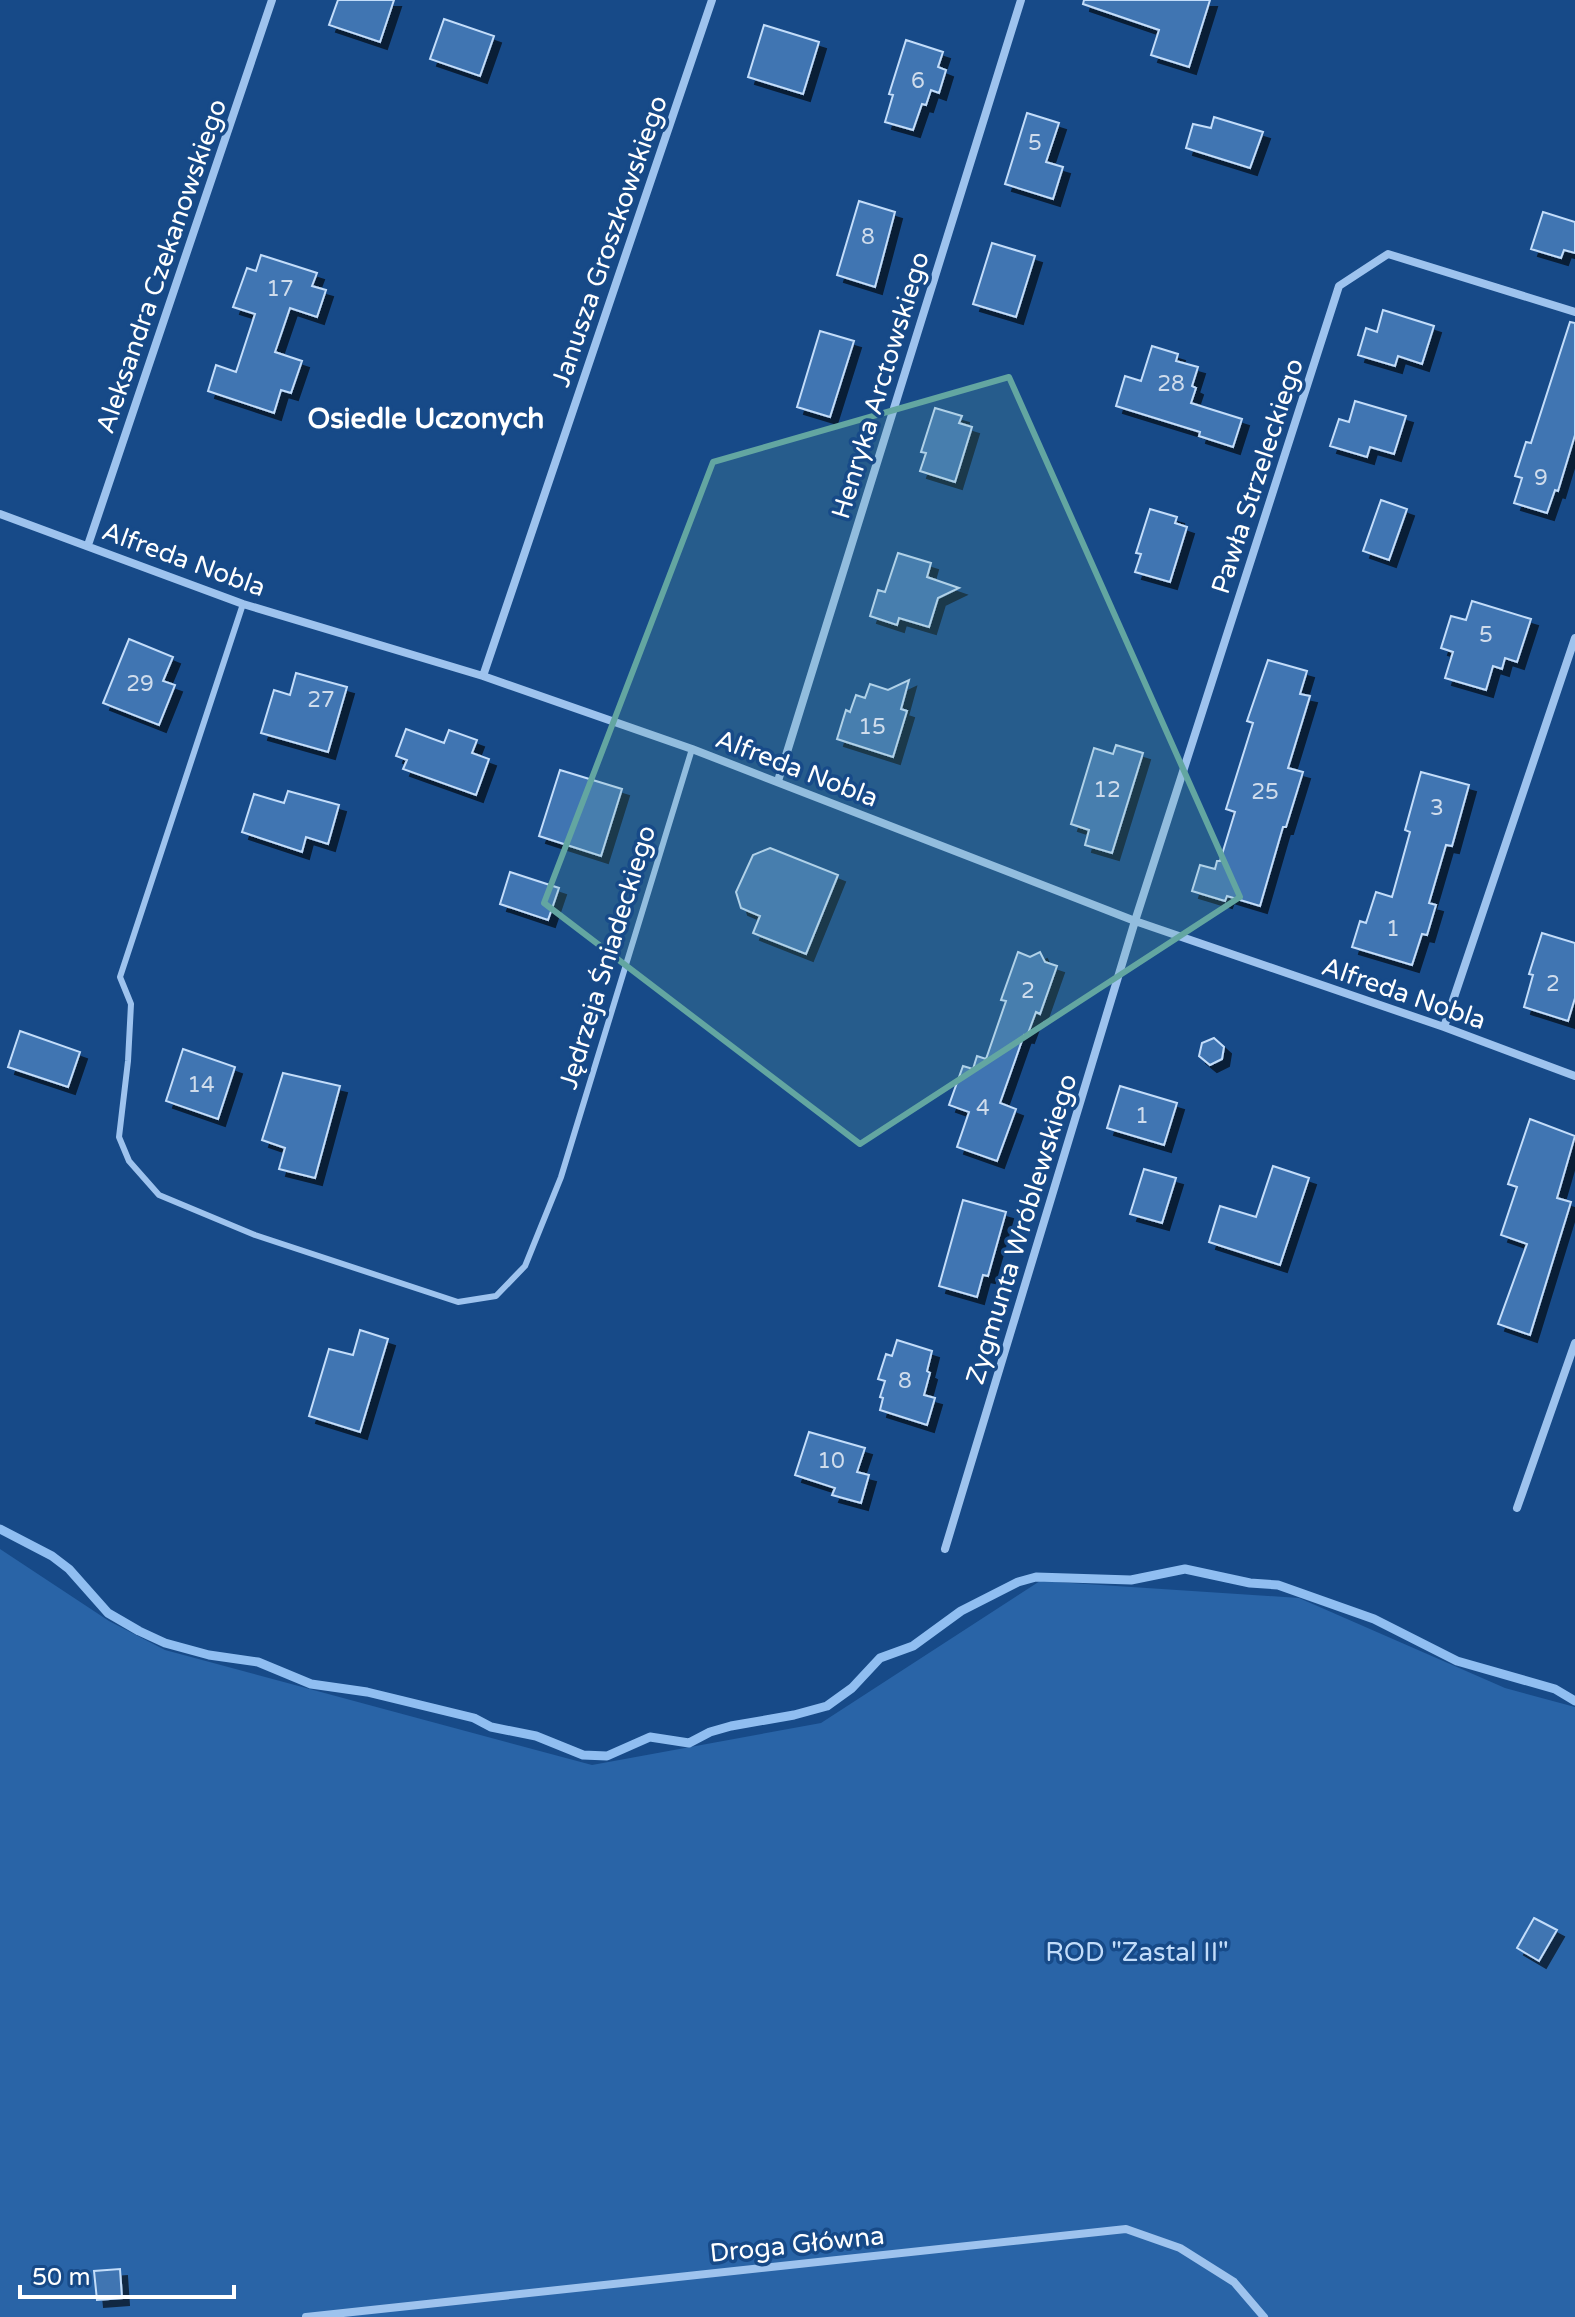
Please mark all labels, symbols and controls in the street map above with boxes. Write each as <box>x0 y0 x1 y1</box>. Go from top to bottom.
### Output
house number: 6 <box>911 68 925 94</box>
street label: Janusza Groszkowskiego <box>545 92 674 391</box>
street label: Aleksandra Czekanowskiego <box>90 95 233 437</box>
house number: 5 <box>1028 130 1042 156</box>
house number: 8 <box>861 224 875 250</box>
street label: Henryka Arctowskiego <box>825 248 936 522</box>
house number: 17 <box>266 276 294 302</box>
street label: Pawła Strzeleckiego <box>1205 355 1310 598</box>
house number: 28 <box>1157 371 1185 397</box>
district label: Osiedle Uczonych <box>308 402 544 436</box>
house number: 9 <box>1534 465 1548 491</box>
street label: Alfreda Nobla <box>98 516 270 603</box>
house number: 5 <box>1479 622 1493 648</box>
house number: 29 <box>126 671 154 697</box>
house number: 27 <box>307 687 335 713</box>
house number: 15 <box>858 714 886 740</box>
street label: Alfreda Nobla <box>711 723 882 814</box>
house number: 12 <box>1093 777 1121 803</box>
house number: 25 <box>1251 779 1279 805</box>
house number: 3 <box>1430 795 1444 821</box>
street label: Jędrzeja Śniadeckiego <box>552 821 662 1093</box>
house number: 1 <box>1386 916 1400 942</box>
street label: Alfreda Nobla <box>1318 951 1490 1036</box>
house number: 2 <box>1546 971 1560 997</box>
house number: 2 <box>1021 978 1035 1004</box>
street label: Zygmunta Wróblewskiego <box>959 1070 1084 1388</box>
house number: 14 <box>187 1072 215 1098</box>
house number: 4 <box>976 1095 990 1121</box>
house number: 1 <box>1135 1103 1149 1129</box>
house number: 8 <box>898 1368 912 1394</box>
house number: 10 <box>817 1448 845 1474</box>
park label: ROD "Zastal II" <box>1045 1937 1229 1968</box>
street label: Droga Główna <box>708 2220 886 2269</box>
scale bar <box>20 2249 234 2299</box>
text: 50 m <box>32 2263 90 2292</box>

